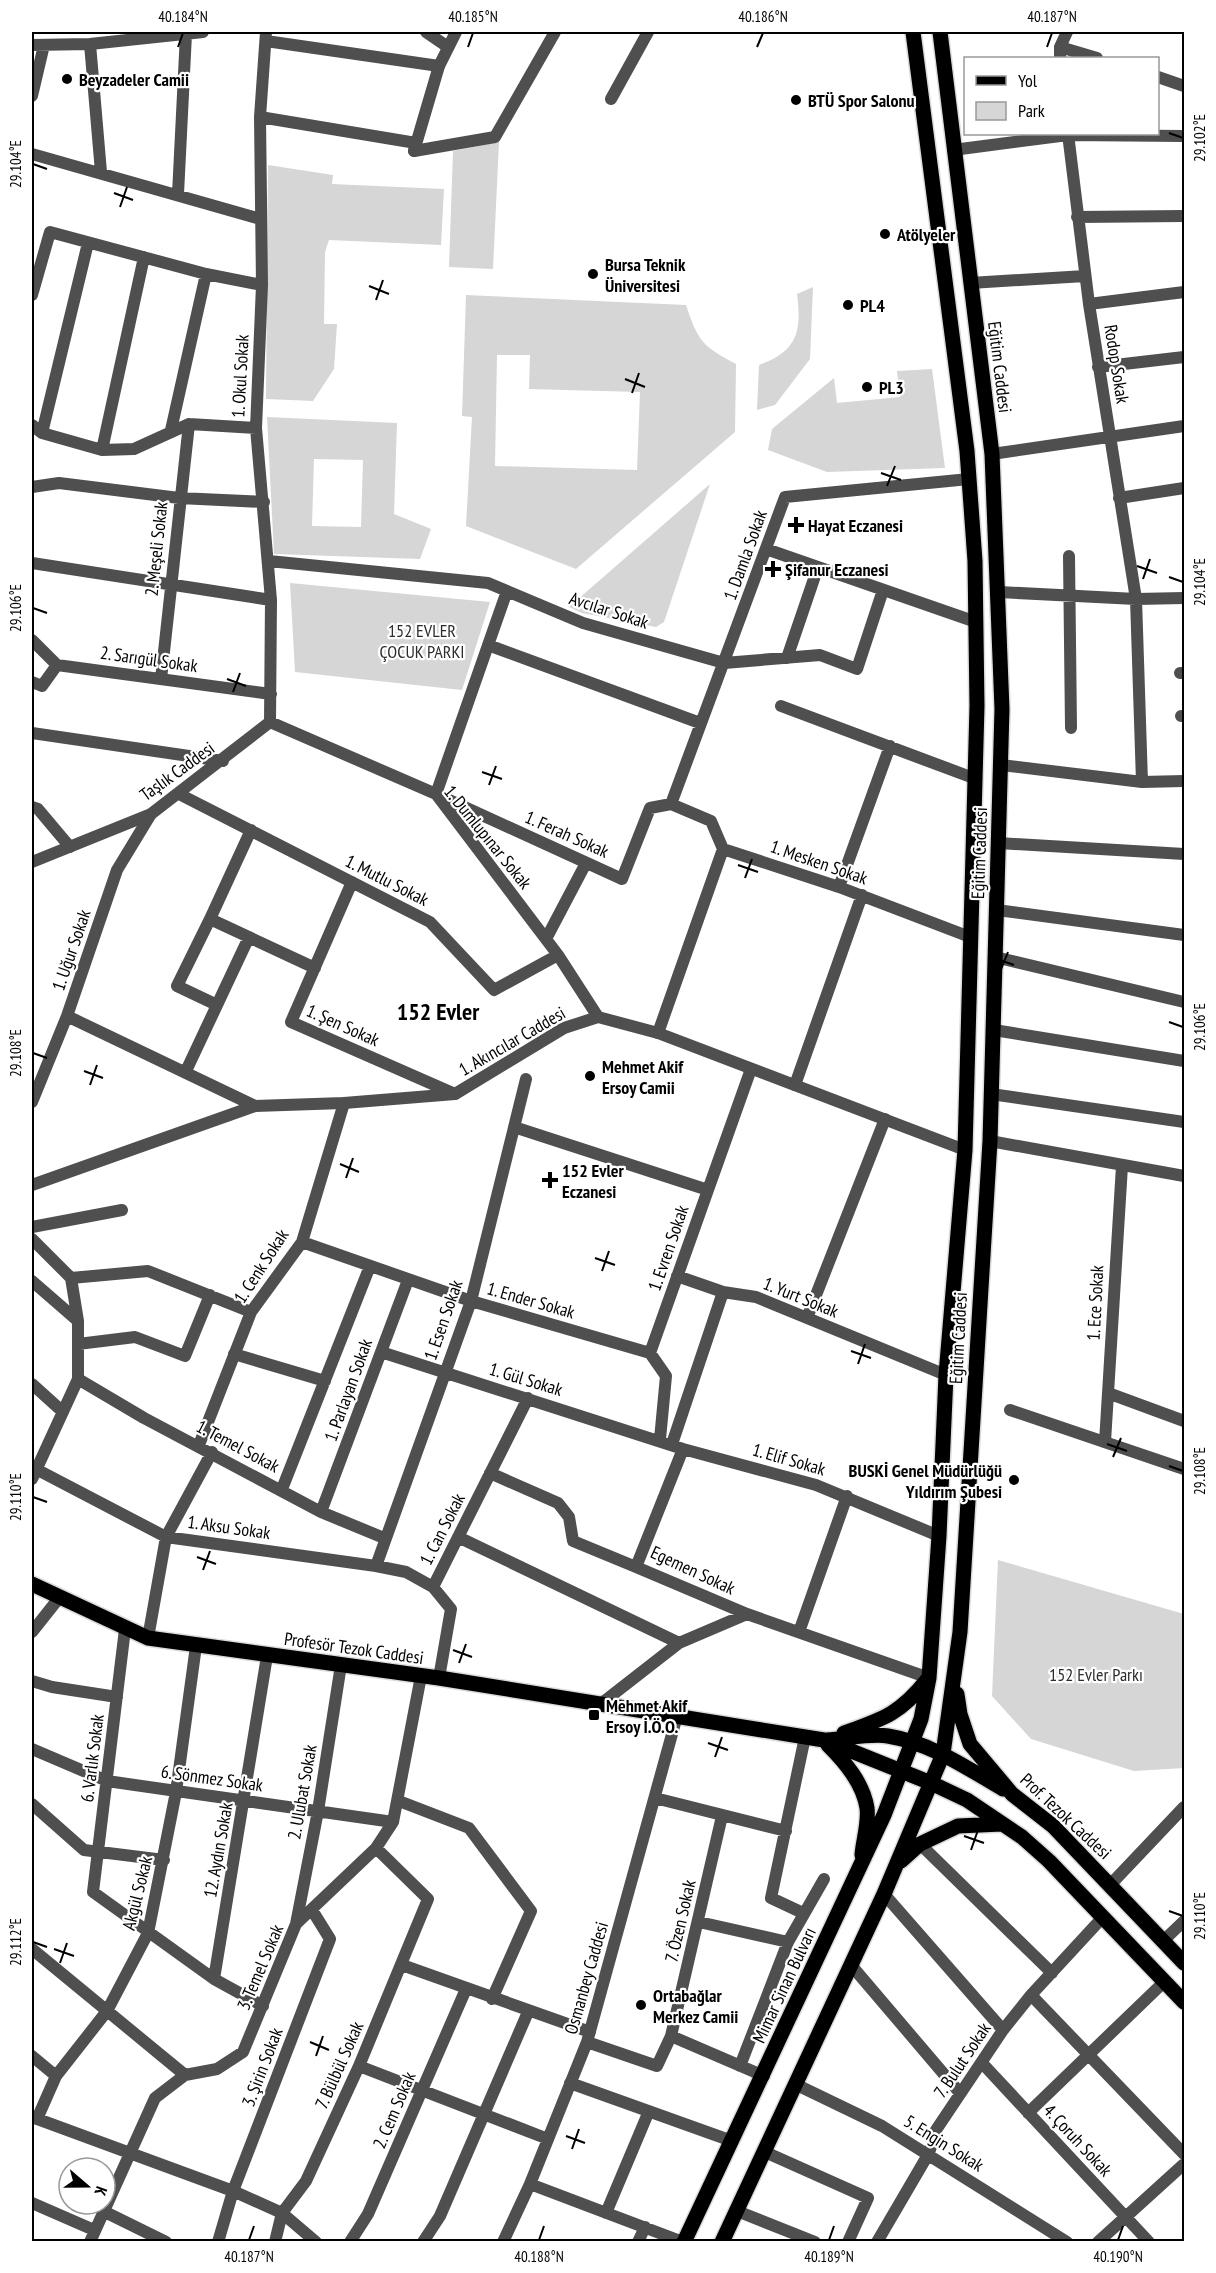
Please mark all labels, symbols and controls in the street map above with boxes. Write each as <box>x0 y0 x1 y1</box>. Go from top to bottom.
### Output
text: 40.184°N <box>158 7 208 26</box>
text: 40.185°N <box>448 7 498 26</box>
text: 40.186°N <box>738 7 788 26</box>
text: 40.187°N <box>1027 7 1077 26</box>
legend <box>964 57 1159 135</box>
place label: Beyzadeler Camii <box>79 68 189 91</box>
text: Yol <box>1018 69 1038 92</box>
marker: Beyzadeler Camii <box>60 72 74 86</box>
place label: BTÜ Spor Salonu <box>808 89 915 112</box>
marker: BTÜ Spor Salonu <box>789 93 803 107</box>
text: Park <box>1018 99 1045 122</box>
text: 29.102°E <box>1190 114 1209 162</box>
text: 29.104°E <box>6 140 25 188</box>
place label: Atölyeler <box>896 223 956 246</box>
marker: Atölyeler <box>878 227 892 241</box>
place label: Bursa Teknik Üniversitesi <box>605 253 686 297</box>
marker: Bursa Teknik Üniversitesi <box>586 267 600 281</box>
place label: PL4 <box>860 294 885 317</box>
marker: PL4 <box>841 298 855 312</box>
street label: Eğitim Caddesi <box>983 320 1017 414</box>
street label: Rodop Sokak <box>1099 323 1135 405</box>
street label: 1. Okul Sokak <box>226 334 254 418</box>
place label: PL3 <box>879 376 904 399</box>
marker: PL3 <box>860 380 874 394</box>
street label: 2. Meşeli Sokak <box>140 501 172 597</box>
street label: 1. Damla Sokak <box>718 507 772 603</box>
place label: Hayat Eczanesi <box>808 514 903 537</box>
marker: Hayat Eczanesi <box>789 518 803 532</box>
place label: Şifanur Eczanesi <box>785 558 889 581</box>
text: 29.104°E <box>1190 558 1209 606</box>
marker: Şifanur Eczanesi <box>766 562 780 576</box>
text: 29.106°E <box>6 584 25 632</box>
street label: Avcılar Sokak <box>566 586 652 634</box>
park label: 152 EVLER ÇOCUK PARKI <box>380 619 465 663</box>
street label: 2. Sarıgül Sokak <box>99 641 199 677</box>
street label: Taşlık Caddesi <box>135 736 219 806</box>
street label: 1. Dumlupınar Sokak <box>439 780 537 894</box>
street label: 1. Ferah Sokak <box>522 805 612 863</box>
street label: Eğitim Caddesi <box>966 807 992 899</box>
street label: 1. Mesken Sokak <box>767 835 871 889</box>
street label: 1. Mutlu Sokak <box>341 849 433 911</box>
street label: 1. Uğur Sokak <box>46 906 96 994</box>
district label: 152 Evler <box>397 996 480 1027</box>
street label: 1. Şen Sokak <box>303 999 383 1051</box>
street label: 1. Akıncılar Caddesi <box>455 1001 569 1081</box>
text: 29.106°E <box>1190 1003 1209 1051</box>
text: 29.108°E <box>6 1029 25 1077</box>
place label: Mehmet Akif Ersoy Camii <box>602 1055 684 1099</box>
marker: Mehmet Akif Ersoy Camii <box>583 1069 597 1083</box>
place label: 152 Evler Eczanesi <box>562 1159 625 1203</box>
marker: 152 Evler Eczanesi <box>543 1173 557 1187</box>
street label: 1. Evren Sokak <box>643 1202 693 1294</box>
street label: 1. Cenk Sokak <box>228 1224 294 1308</box>
street label: 1. Ece Sokak <box>1082 1265 1108 1341</box>
street label: 1. Yurt Sokak <box>760 1271 842 1323</box>
street label: 1. Esen Sokak <box>419 1277 467 1363</box>
street label: 1. Ender Sokak <box>484 1277 578 1323</box>
street label: Eğitim Caddesi <box>944 1291 972 1385</box>
street label: 1. Parlayan Sokak <box>319 1336 377 1444</box>
street label: 1. Gül Sokak <box>487 1357 565 1401</box>
street label: 1. Temel Sokak <box>192 1415 284 1477</box>
street label: 1. Elif Sokak <box>750 1438 828 1480</box>
text: 29.108°E <box>1190 1447 1209 1495</box>
place label: BUSKİ Genel Müdürlüğü Yıldırım Şubesi <box>849 1459 1002 1503</box>
text: 29.110°E <box>6 1473 25 1521</box>
marker: BUSKİ Genel Müdürlüğü Yıldırım Şubesi <box>1007 1473 1021 1487</box>
street label: 1. Can Sokak <box>414 1489 470 1569</box>
street label: 1. Aksu Sokak <box>186 1510 272 1544</box>
street label: Egemen Sokak <box>647 1540 739 1600</box>
street label: Profesör Tezok Caddesi <box>283 1627 425 1669</box>
park label: 152 Evler Parkı <box>1049 1663 1143 1686</box>
place label: Mehmet Akif Ersoy İ.Ö.O. <box>606 1694 688 1738</box>
marker: Mehmet Akif Ersoy İ.Ö.O. <box>587 1708 601 1722</box>
street label: 6. Varlık Sokak <box>75 1713 109 1803</box>
street label: 2. Ulubat Sokak <box>282 1743 322 1841</box>
street label: 6. Sönmez Sokak <box>159 1759 265 1797</box>
street label: Prof. Tezok Caddesi <box>1016 1768 1116 1864</box>
street label: 12. Aydın Sokak <box>198 1801 238 1899</box>
street label: Akgül Sokak <box>117 1854 157 1932</box>
street label: 7. Özen Sokak <box>659 1877 701 1964</box>
text: 29.110°E <box>1190 1892 1209 1940</box>
text: 29.112°E <box>6 1918 25 1966</box>
street label: Osmanbey Caddesi <box>559 1919 613 2037</box>
street label: 3. Temel Sokak <box>232 1921 288 2013</box>
street label: Mimar Sinan Bulvarı <box>747 1924 821 2046</box>
place label: Ortabağlar Merkez Camii <box>653 1984 738 2028</box>
marker: Ortabağlar Merkez Camii <box>634 1998 648 2012</box>
street label: 7. Bülbül Sokak <box>310 2018 368 2112</box>
street label: 7. Bulut Sokak <box>928 2018 996 2102</box>
street label: 3. Şirin Sokak <box>236 2024 288 2110</box>
street label: 2. Cem Sokak <box>368 2068 420 2152</box>
street label: 4. Çoruh Sokak <box>1039 2099 1117 2181</box>
street label: 5. Engin Sokak <box>900 2110 988 2177</box>
north arrow <box>57 2156 117 2216</box>
text: K <box>90 2184 112 2199</box>
text: 40.187°N <box>224 2247 274 2266</box>
text: 40.188°N <box>514 2247 564 2266</box>
text: 40.189°N <box>804 2247 854 2266</box>
text: 40.190°N <box>1093 2247 1143 2266</box>

